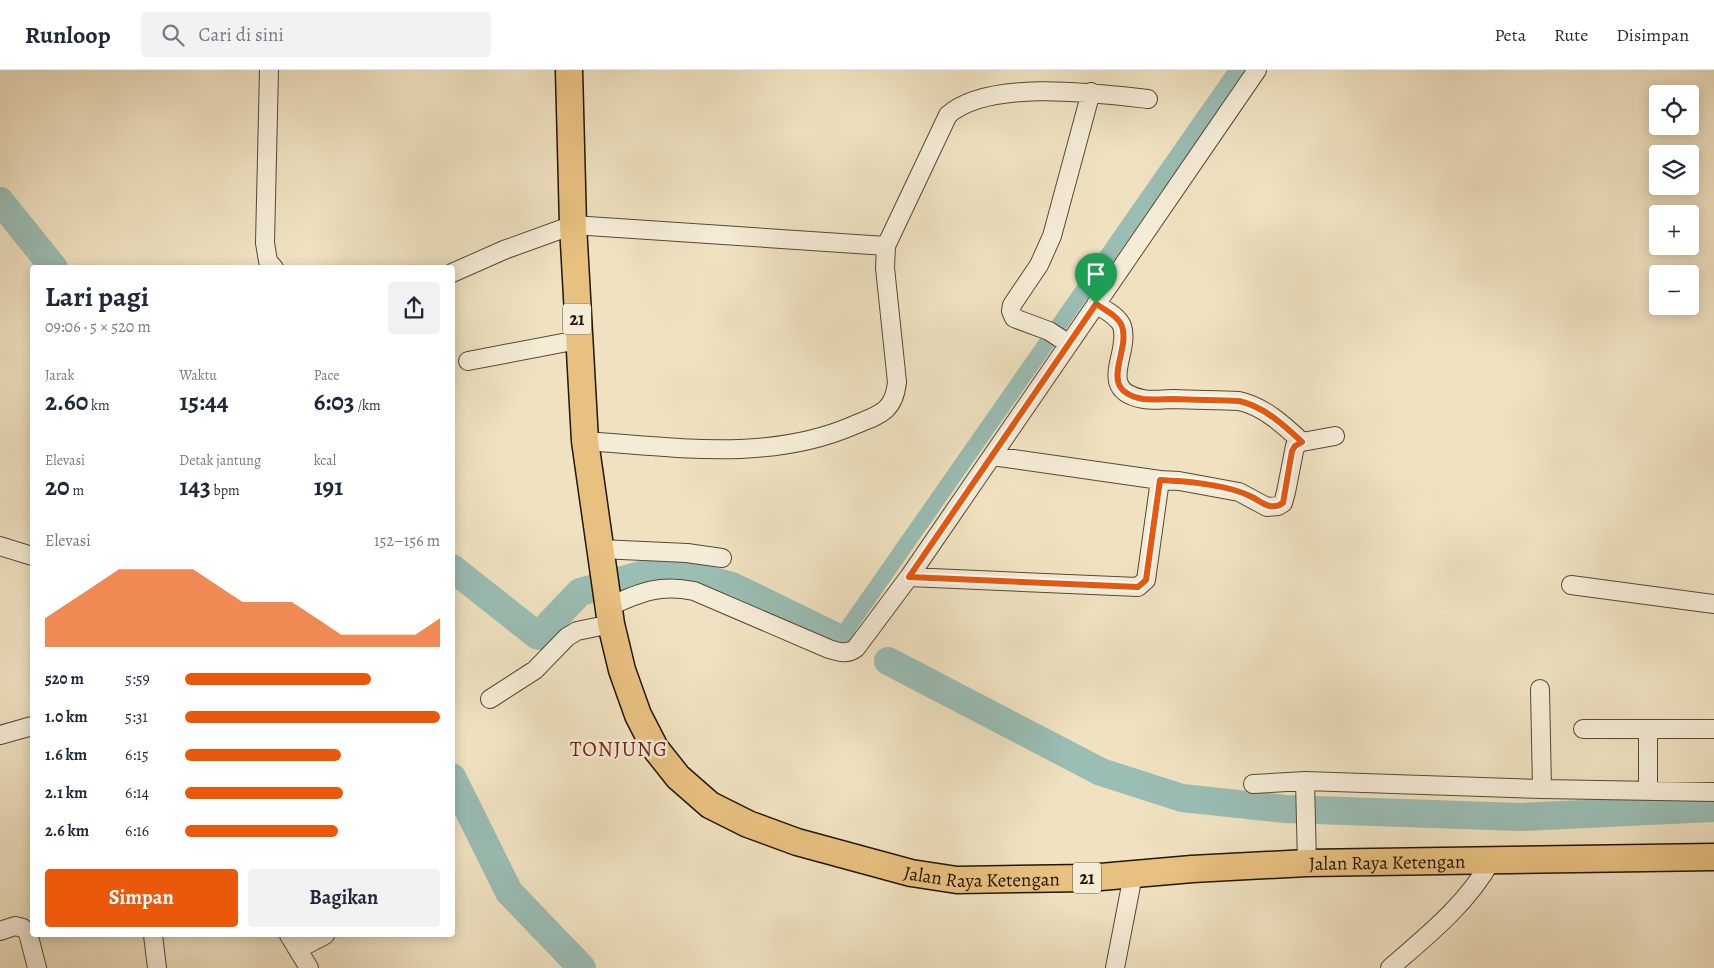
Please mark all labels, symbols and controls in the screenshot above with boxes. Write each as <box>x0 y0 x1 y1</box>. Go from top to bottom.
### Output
search box <box>141 12 491 57</box>
text: Runloop <box>25 19 111 51</box>
icon: search <box>159 21 187 49</box>
text: Cari di sini <box>199 22 284 48</box>
text: Peta <box>1495 23 1526 47</box>
text: Rute <box>1554 23 1588 47</box>
text: Disimpan <box>1616 23 1689 47</box>
map controls <box>1649 85 1699 315</box>
button: locate <box>1649 85 1699 135</box>
button: layers <box>1649 145 1699 195</box>
button: + <box>1649 205 1699 255</box>
pin <box>1075 253 1117 304</box>
icon: arrive <box>1082 260 1110 288</box>
button: − <box>1649 265 1699 315</box>
text: Lari pagi <box>45 278 149 316</box>
button: share <box>388 282 440 334</box>
road number: 21 <box>563 303 591 334</box>
text: 09:06 · 5 × 520 m <box>45 316 151 338</box>
text: Jarak <box>45 366 74 385</box>
text: Waktu <box>179 366 217 385</box>
text: Pace <box>314 366 340 385</box>
text: 2.60 <box>45 385 88 419</box>
text: 15:44 <box>179 385 228 419</box>
text: 6:03 <box>314 385 355 419</box>
text: km <box>88 396 110 415</box>
text: /km <box>355 396 381 415</box>
text: Elevasi <box>45 451 85 470</box>
text: Detak jantung <box>179 451 261 470</box>
text: kcal <box>314 451 336 470</box>
text: 20 <box>45 470 70 504</box>
text: 143 <box>179 470 211 504</box>
text: 191 <box>314 470 343 504</box>
text: m <box>70 481 84 500</box>
text: bpm <box>211 481 240 500</box>
text: Elevasi <box>45 530 91 552</box>
text: 152–156 m <box>374 530 440 552</box>
text: 520 m <box>45 668 84 690</box>
text: 5:59 <box>125 668 150 690</box>
text: 1.0 km <box>45 706 88 728</box>
text: 5:31 <box>125 706 148 728</box>
district label: TONJUNG <box>570 735 668 763</box>
text: 1.6 km <box>45 744 87 766</box>
text: 6:15 <box>125 744 149 766</box>
text: 2.1 km <box>45 782 87 804</box>
text: 6:14 <box>125 782 149 804</box>
text: 2.6 km <box>45 820 89 842</box>
text: 6:16 <box>125 820 149 842</box>
street label: Jalan Raya Ketengan <box>1309 849 1466 877</box>
street label: Jalan Raya Ketengan <box>901 860 1060 894</box>
road number: 21 <box>1073 862 1101 894</box>
button: Simpan <box>45 869 238 927</box>
button: Bagikan <box>248 869 440 927</box>

